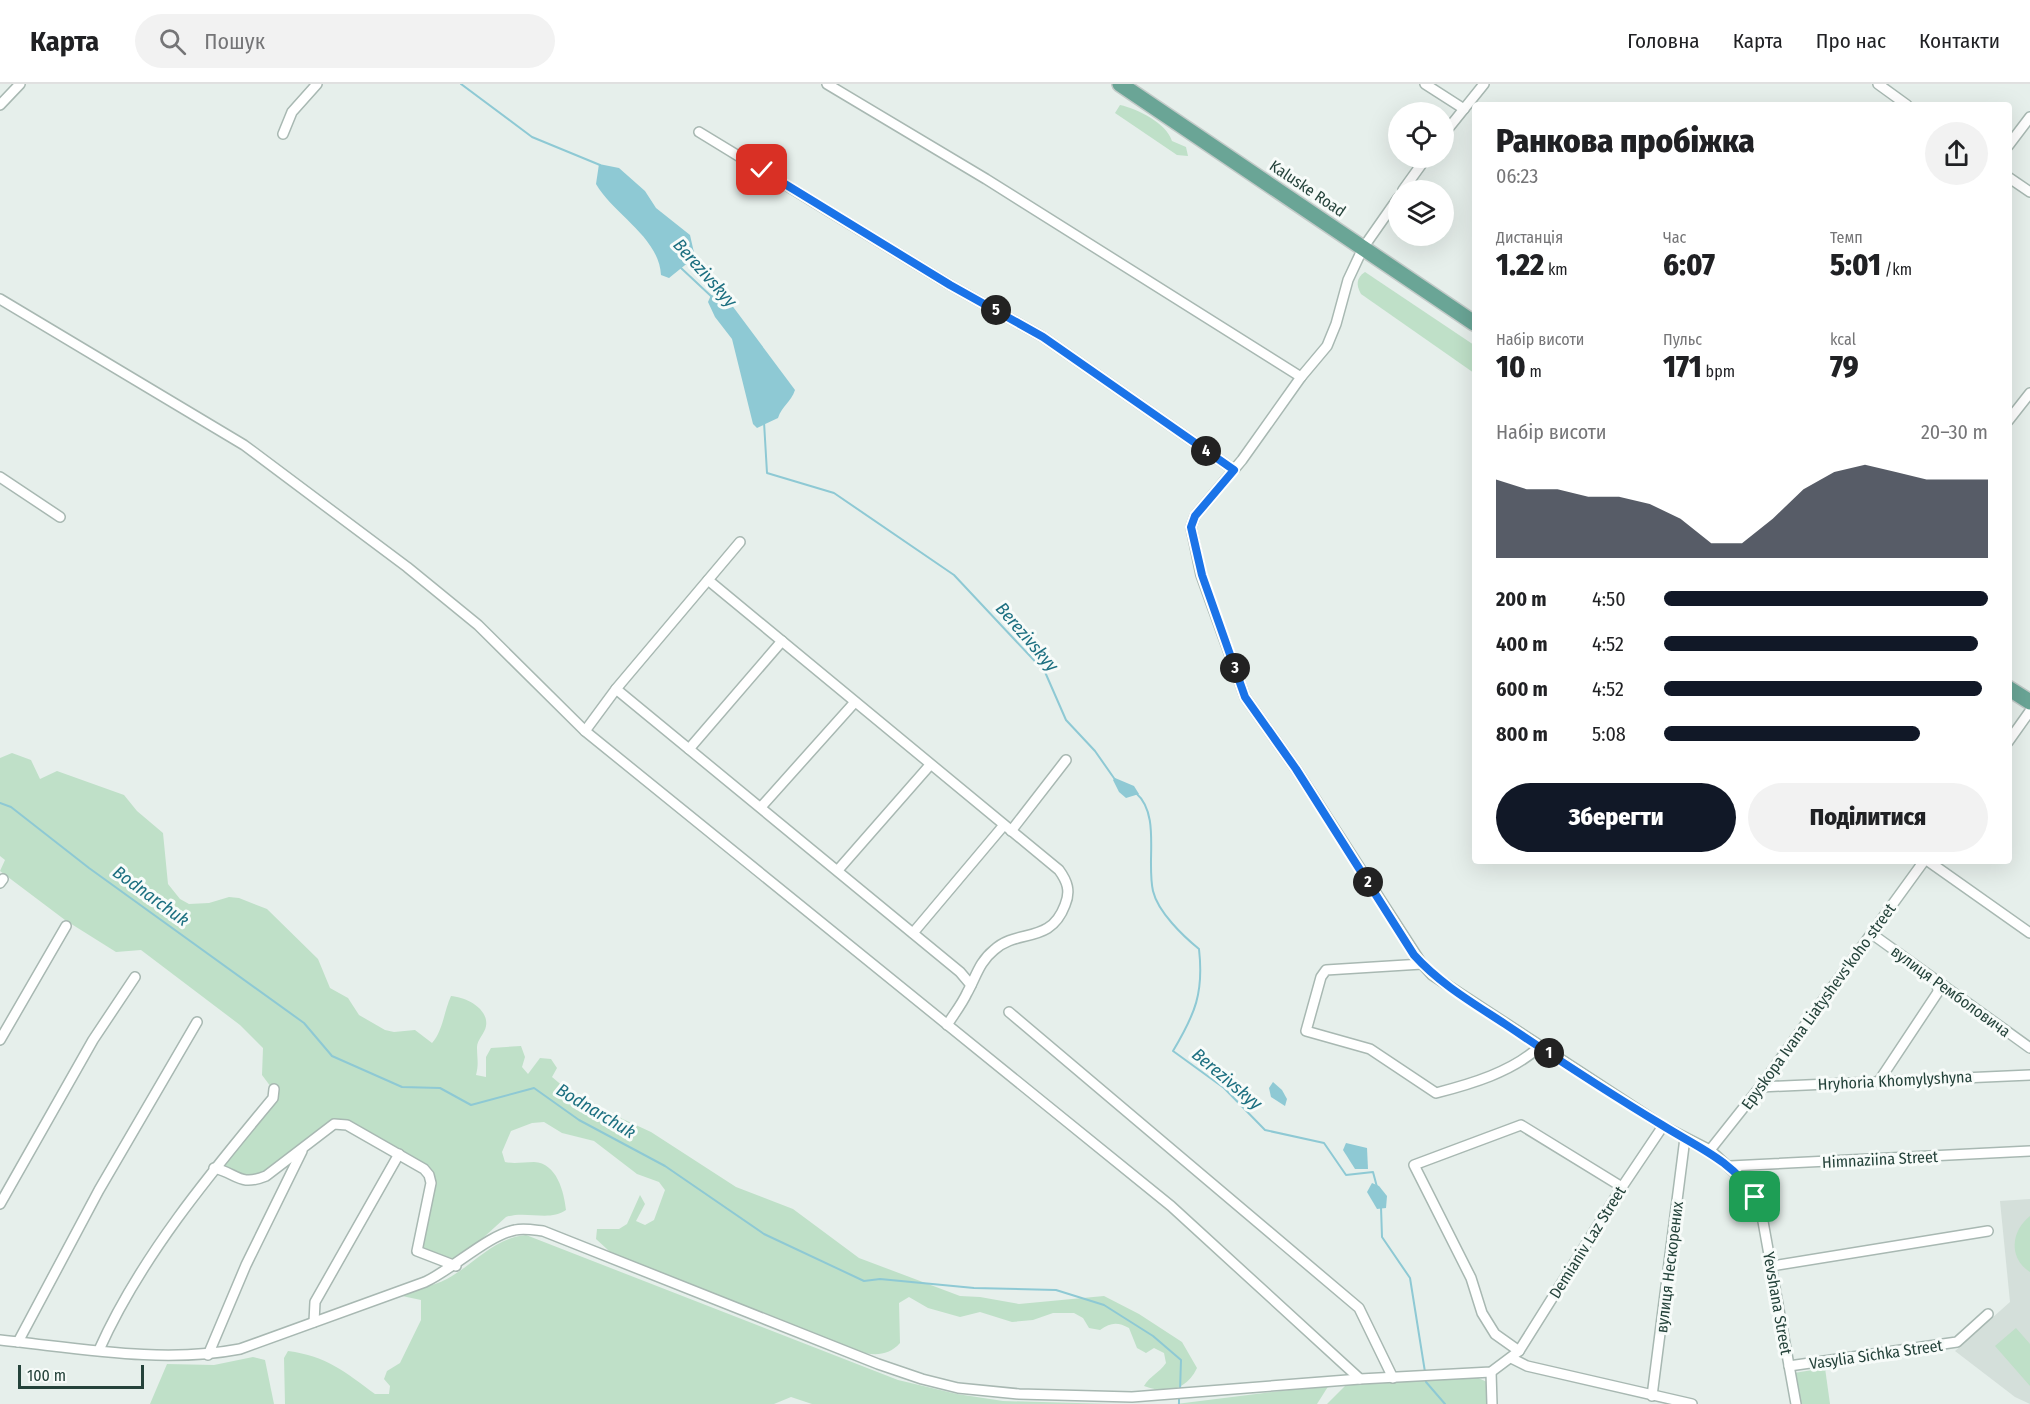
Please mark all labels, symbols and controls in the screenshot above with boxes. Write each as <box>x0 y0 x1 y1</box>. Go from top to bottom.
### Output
search box <box>135 14 555 68</box>
text: Карта <box>30 25 99 58</box>
icon: search <box>156 25 189 58</box>
text: Пошук <box>204 28 265 55</box>
text: Головна <box>1627 28 1700 54</box>
text: Карта <box>1733 28 1783 54</box>
text: Про нас <box>1816 28 1886 54</box>
text: Контакти <box>1919 28 2000 54</box>
map controls <box>1388 102 1454 246</box>
button: locate <box>1388 102 1454 168</box>
text: Ранкова пробіжка <box>1496 121 1755 161</box>
button: share <box>1925 122 1988 185</box>
pin <box>736 144 787 195</box>
icon: check <box>745 153 778 186</box>
street label: Kaluske Road <box>1266 156 1349 221</box>
text: 06:23 <box>1496 164 1538 188</box>
button: layers <box>1388 180 1454 246</box>
text: Дистанція <box>1496 228 1563 247</box>
text: Час <box>1663 228 1686 247</box>
text: Темп <box>1830 228 1863 247</box>
water label: Berezivskyy <box>669 234 742 313</box>
text: 1.22 <box>1496 247 1544 283</box>
text: 6:07 <box>1663 247 1715 283</box>
text: 5:01 <box>1830 247 1881 283</box>
text: km <box>1544 260 1568 279</box>
text: /km <box>1881 260 1912 279</box>
pin: 5 <box>981 295 1011 325</box>
text: 5 <box>992 300 1000 319</box>
text: Набір висоти <box>1496 330 1584 349</box>
text: Пульс <box>1663 330 1702 349</box>
text: kcal <box>1830 330 1856 349</box>
text: 10 <box>1496 349 1526 385</box>
text: 171 <box>1663 349 1702 385</box>
text: 79 <box>1830 349 1859 385</box>
text: m <box>1526 362 1542 381</box>
text: bpm <box>1702 362 1735 381</box>
text: Набір висоти <box>1496 420 1607 444</box>
text: 20–30 m <box>1921 420 1988 444</box>
pin: 4 <box>1191 436 1221 466</box>
text: 4 <box>1202 441 1210 460</box>
text: 200 m <box>1496 587 1547 611</box>
text: 4:50 <box>1592 587 1626 611</box>
water label: Berezivskyy <box>991 598 1064 677</box>
text: 400 m <box>1496 632 1548 656</box>
text: 4:52 <box>1592 632 1624 656</box>
pin: 3 <box>1220 653 1250 683</box>
text: 3 <box>1231 658 1239 677</box>
text: 600 m <box>1496 677 1548 701</box>
text: 4:52 <box>1592 677 1624 701</box>
text: 800 m <box>1496 722 1548 746</box>
text: 5:08 <box>1592 722 1626 746</box>
button: Зберегти <box>1496 783 1736 852</box>
button: Поділитися <box>1748 783 1988 852</box>
water label: Bodnarchuk <box>109 861 193 931</box>
pin: 2 <box>1353 867 1383 897</box>
text: 2 <box>1364 872 1372 891</box>
street label: Epyskopa Ivana Liatyshevs'koho street <box>1737 899 1900 1113</box>
street label: вулиця Ремболовича <box>1887 942 2014 1041</box>
pin: 1 <box>1534 1038 1564 1068</box>
water label: Berezivskyy <box>1188 1043 1267 1115</box>
text: 1 <box>1546 1043 1552 1062</box>
street label: Hryhoria Khomylyshyna <box>1817 1067 1973 1094</box>
water label: Bodnarchuk <box>552 1079 640 1143</box>
street label: Himnaziina Street <box>1822 1147 1939 1172</box>
pin <box>1729 1171 1780 1222</box>
icon: arrive <box>1738 1180 1771 1213</box>
street label: Demianiv Laz Street <box>1545 1182 1630 1302</box>
street label: вулиця Нескорених <box>1652 1200 1687 1334</box>
street label: Yevshana Street <box>1759 1250 1796 1357</box>
street label: Vasylia Sichka Street <box>1808 1336 1945 1373</box>
scale bar <box>18 1362 144 1390</box>
text: 100 m <box>27 1366 66 1385</box>

